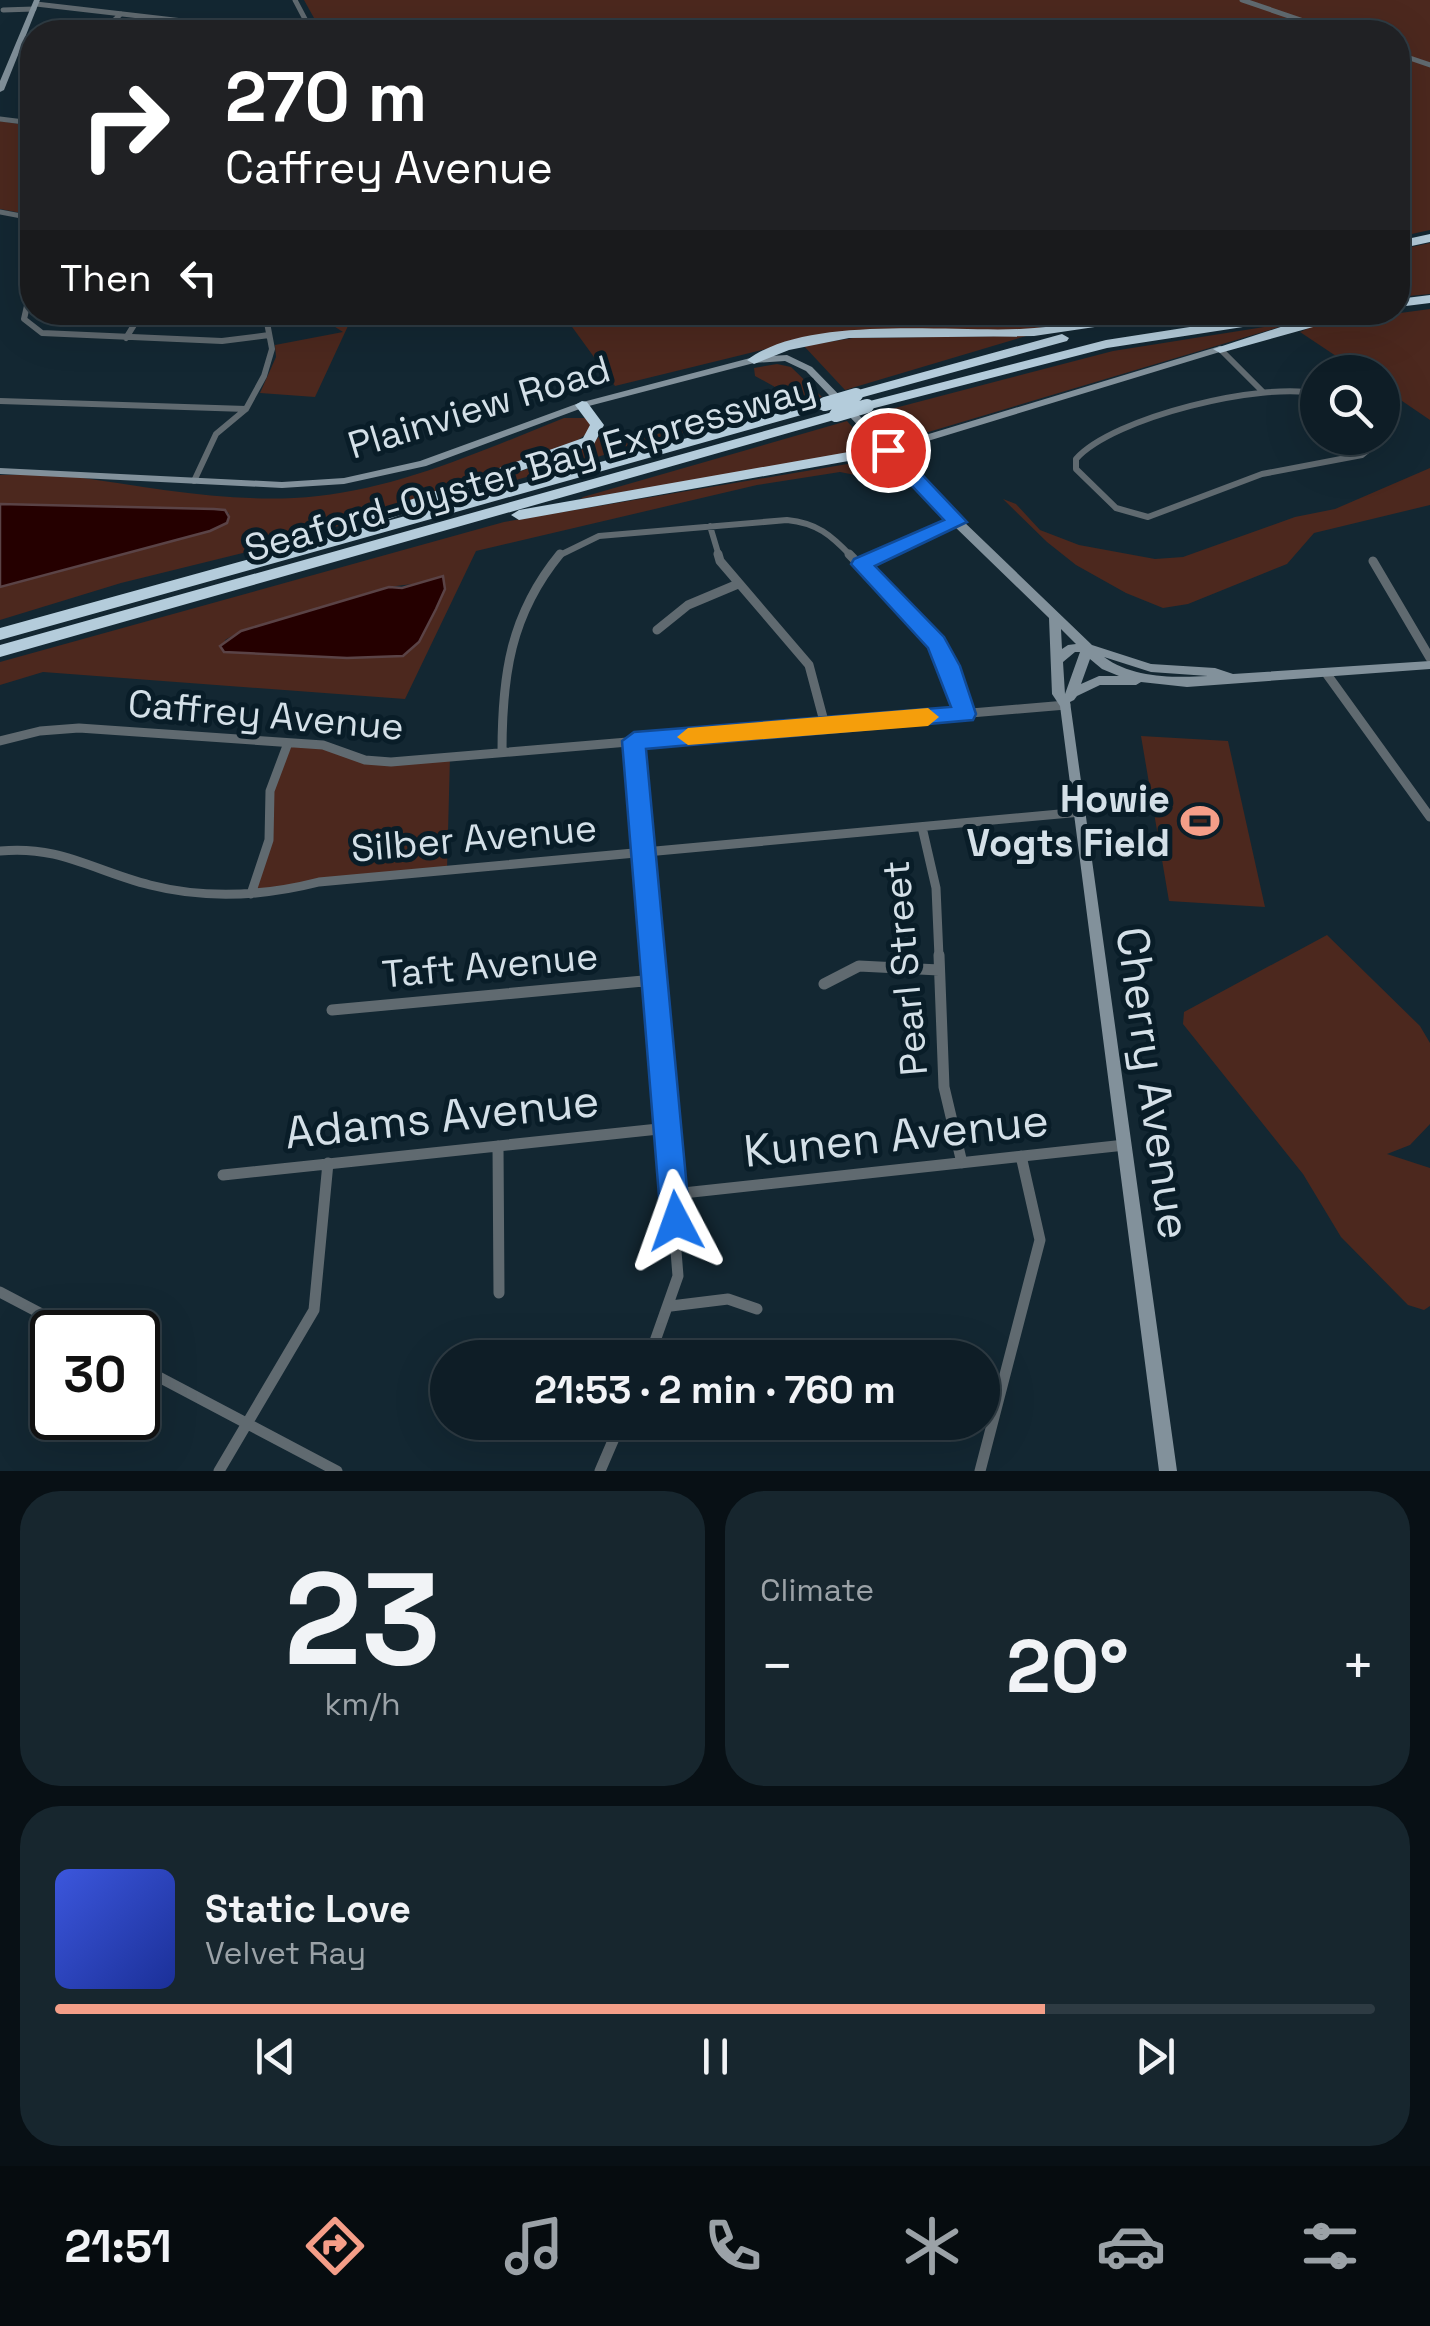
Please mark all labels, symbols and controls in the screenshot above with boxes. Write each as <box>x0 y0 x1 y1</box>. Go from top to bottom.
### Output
text: 270 m <box>225 52 427 141</box>
icon: right <box>60 60 190 190</box>
text: Caffrey Avenue <box>225 139 553 196</box>
icon: left <box>171 250 226 305</box>
text: Then <box>60 254 151 302</box>
street label: Plainview Road <box>342 344 616 470</box>
map controls <box>1300 355 1400 455</box>
button: search <box>1300 355 1400 455</box>
street label: Seaford-Oyster Bay Expressway <box>239 363 821 573</box>
pin <box>846 408 931 493</box>
icon: arrive <box>861 423 916 478</box>
street label: Caffrey Avenue <box>126 679 406 751</box>
place label: Howie Vogts Field <box>967 775 1170 867</box>
sports icon: Howie Vogts Field <box>1179 800 1221 842</box>
street label: Silber Avenue <box>349 803 599 873</box>
street label: Pearl Street <box>872 858 938 1078</box>
street label: Cherry Avenue <box>1103 923 1204 1243</box>
street label: Taft Avenue <box>380 932 600 998</box>
street label: Adams Avenue <box>282 1072 602 1161</box>
street label: Kunen Avenue <box>741 1091 1051 1180</box>
position arrow <box>624 1169 728 1273</box>
speed limit sign: 30 <box>30 1310 160 1440</box>
text: 21:53 · 2 min · 760 m <box>534 1366 896 1414</box>
text: 23 <box>284 1536 441 1702</box>
text: Climate <box>760 1570 874 1610</box>
text: 20° <box>1006 1618 1129 1714</box>
text: − <box>760 1631 794 1701</box>
text: + <box>1341 1631 1375 1701</box>
text: km/h <box>324 1684 401 1724</box>
text: Static Love <box>205 1885 411 1933</box>
text: Velvet Ray <box>205 1933 366 1973</box>
icon: previous <box>248 2029 303 2084</box>
icon: pause <box>688 2029 743 2084</box>
icon: next <box>1128 2029 1183 2084</box>
icon: directions <box>300 2211 370 2281</box>
icon: music <box>499 2211 569 2281</box>
icon: phone <box>698 2211 768 2281</box>
icon: climate <box>897 2211 967 2281</box>
icon: car <box>1096 2211 1166 2281</box>
icon: filters <box>1295 2211 1365 2281</box>
text: 21:51 <box>64 2218 172 2275</box>

